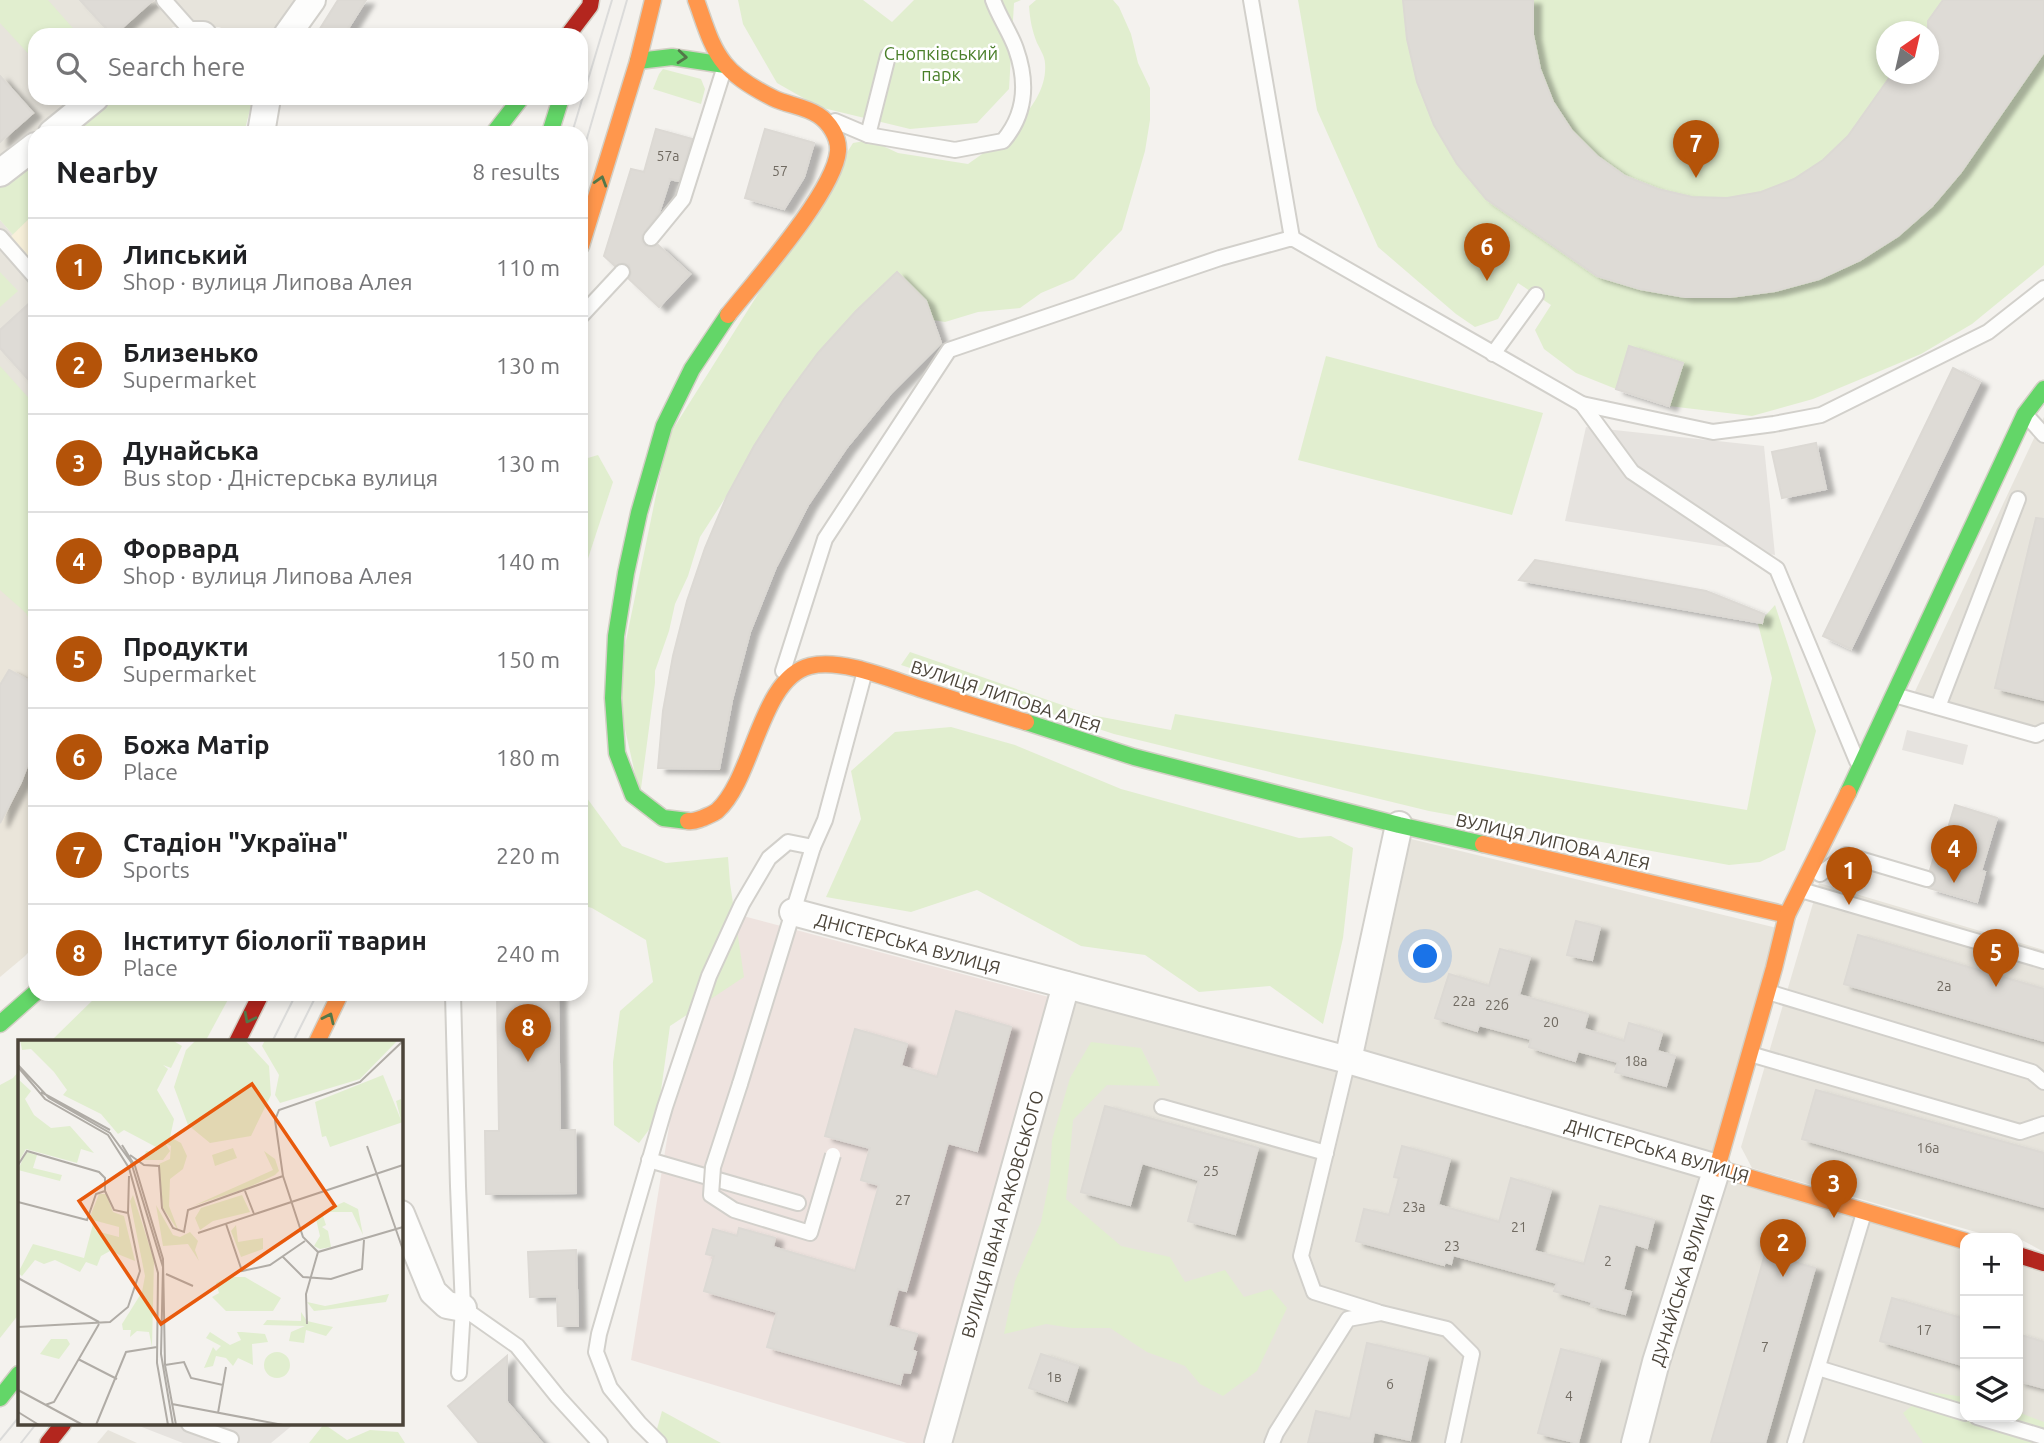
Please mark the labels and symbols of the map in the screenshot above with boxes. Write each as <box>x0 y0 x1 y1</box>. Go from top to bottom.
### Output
north arrow <box>1876 21 1939 84</box>
park label: Снопківський парк <box>884 43 998 84</box>
one-way arrow <box>677 49 688 64</box>
pin: 7 <box>1673 120 1719 178</box>
house number: 57а <box>657 148 680 164</box>
house number: 57 <box>772 163 788 179</box>
one-way arrow <box>593 175 608 187</box>
pin: 6 <box>1464 223 1510 281</box>
street label: ВУЛИЦЯ ЛИПОВА АЛЕЯ <box>909 656 1103 736</box>
street label: ВУЛИЦЯ ЛИПОВА АЛЕЯ <box>1454 809 1652 873</box>
pin: 4 <box>1931 825 1977 883</box>
pin: 1 <box>1826 847 1872 905</box>
street label: ДНІСТЕРСЬКА ВУЛИЦЯ <box>813 909 1003 977</box>
pin: 5 <box>1973 929 2019 987</box>
your location <box>1408 939 1442 973</box>
house number: 2а <box>1936 978 1952 994</box>
house number: 22а <box>1453 993 1476 1009</box>
house number: 22б <box>1485 997 1509 1013</box>
pin: 8 <box>505 1004 551 1062</box>
one-way arrow <box>243 1011 257 1023</box>
one-way arrow <box>321 1013 335 1025</box>
house number: 20 <box>1543 1014 1559 1030</box>
inset map <box>18 1040 402 1426</box>
house number: 18а <box>1625 1053 1648 1069</box>
street label: ВУЛИЦЯ ІВАНА РАКОВСЬКОГО <box>957 1088 1047 1340</box>
street label: ДНІСТЕРСЬКА ВУЛИЦЯ <box>1563 1114 1751 1186</box>
house number: 16а <box>1917 1140 1940 1156</box>
pin: 3 <box>1811 1160 1857 1218</box>
house number: 25 <box>1203 1163 1219 1179</box>
house number: 27 <box>895 1192 911 1208</box>
street label: ДУНАЙСЬКА ВУЛИЦЯ <box>1646 1192 1718 1368</box>
house number: 23а <box>1403 1199 1426 1215</box>
house number: 21 <box>1511 1219 1527 1235</box>
pin: 2 <box>1760 1219 1806 1277</box>
house number: 23 <box>1444 1238 1460 1254</box>
house number: 2 <box>1604 1253 1612 1269</box>
house number: 17 <box>1916 1322 1932 1338</box>
house number: 7 <box>1761 1339 1769 1355</box>
house number: 1в <box>1046 1369 1062 1385</box>
house number: 6 <box>1386 1376 1394 1392</box>
house number: 4 <box>1565 1388 1573 1404</box>

